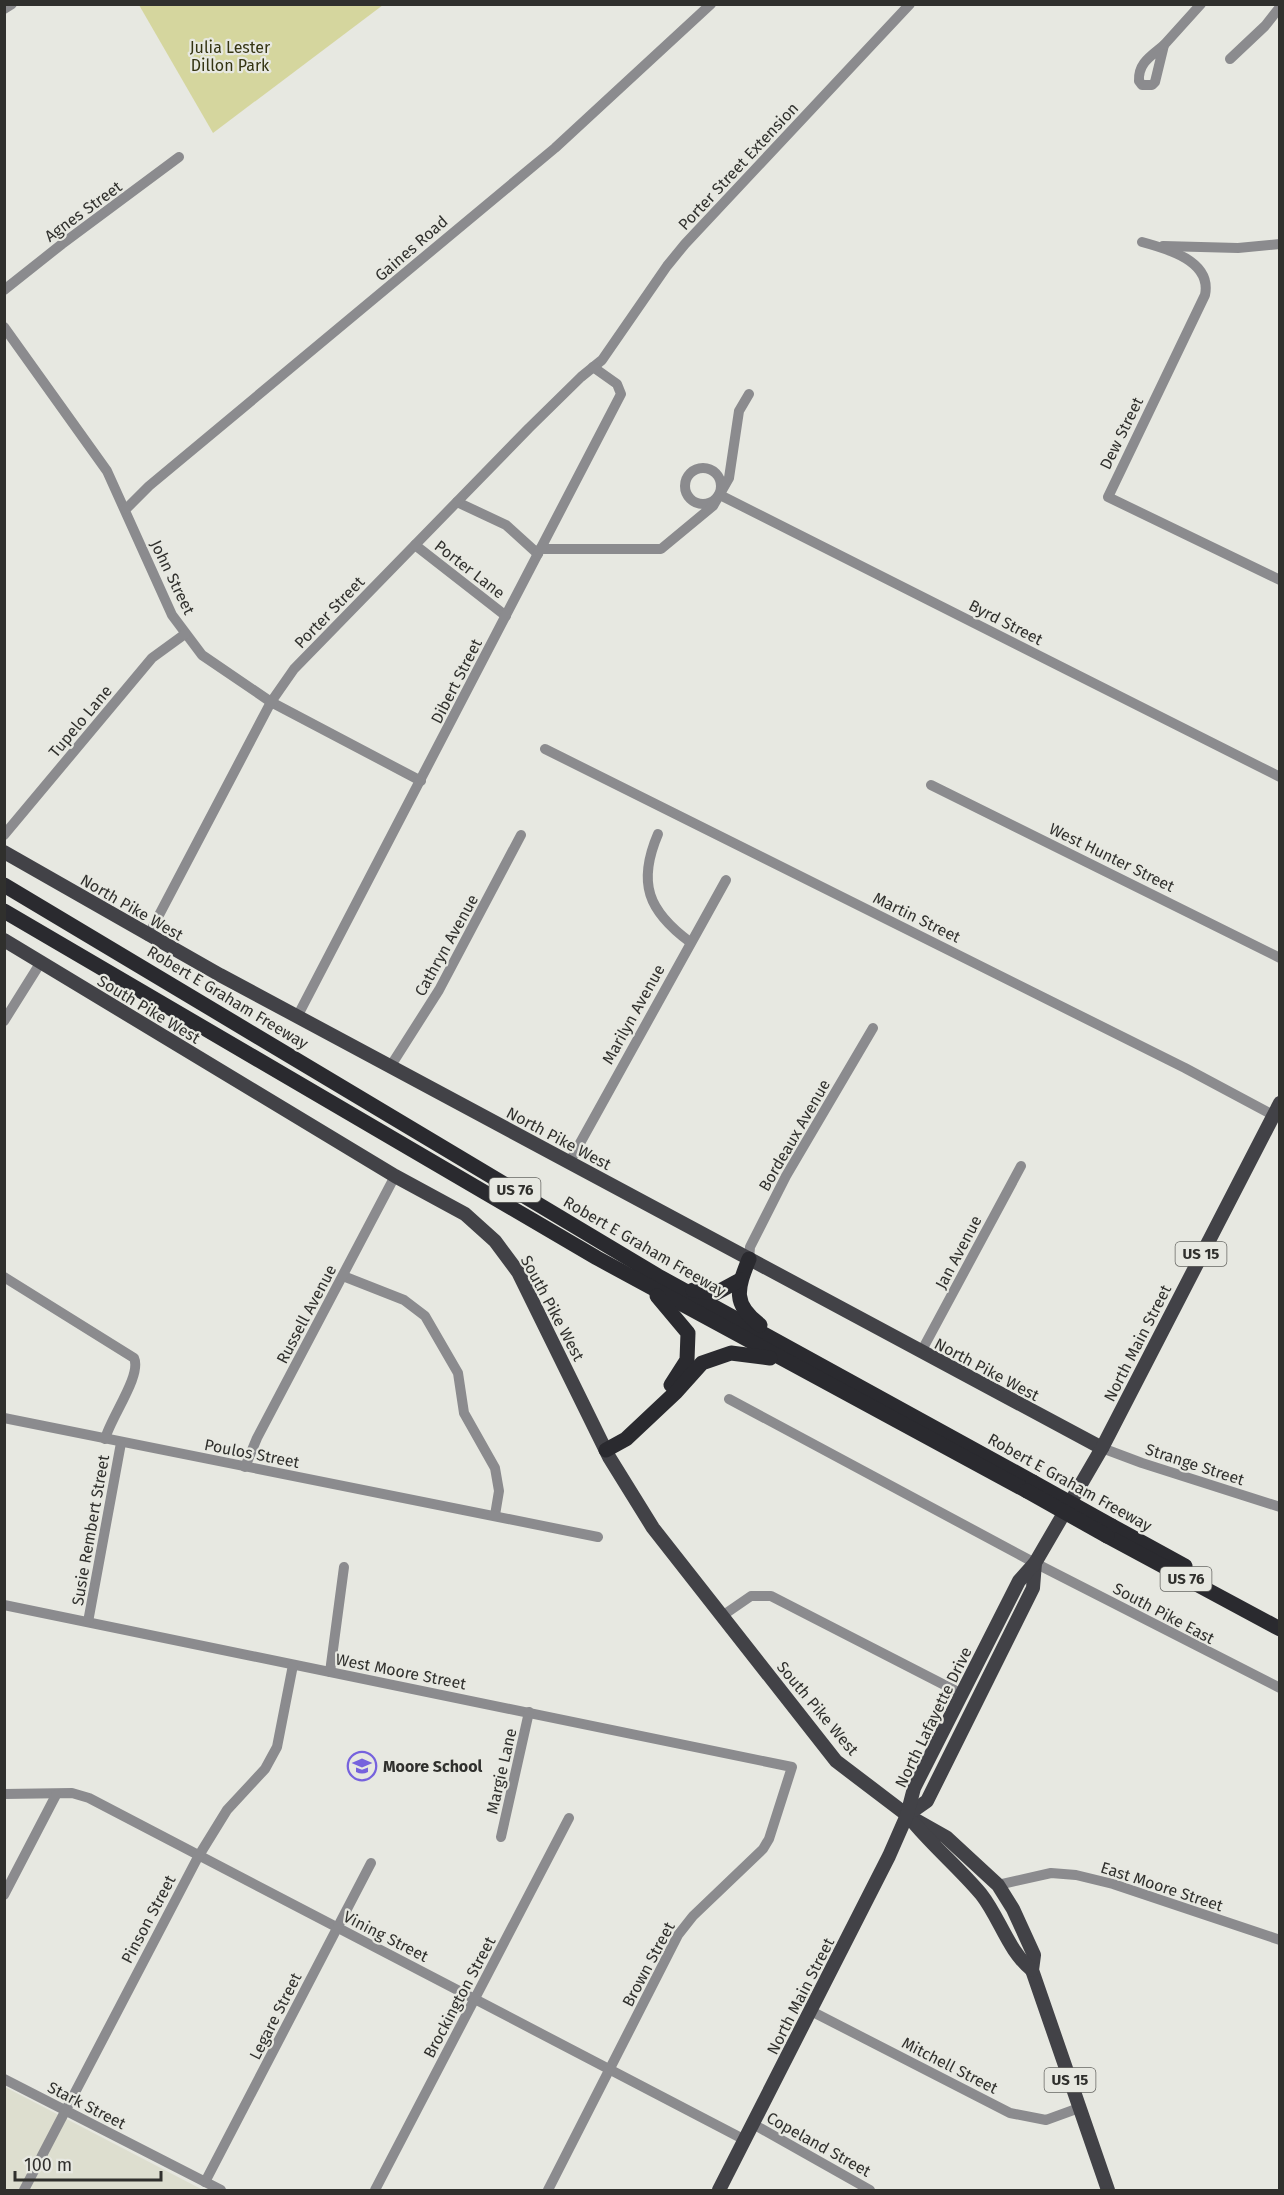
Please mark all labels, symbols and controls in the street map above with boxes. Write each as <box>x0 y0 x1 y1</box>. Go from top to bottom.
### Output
park label: Julia Lester Dillon Park <box>190 38 271 75</box>
street label: Porter Street Extension <box>674 99 802 234</box>
street label: Agnes Street <box>41 177 126 246</box>
street label: Gaines Road <box>371 212 452 285</box>
street label: Dew Street <box>1096 394 1147 473</box>
street label: Porter Lane <box>431 536 508 603</box>
street label: John Street <box>146 537 199 618</box>
street label: Porter Street <box>290 572 368 652</box>
street label: Byrd Street <box>966 596 1046 649</box>
street label: Dibert Street <box>427 635 486 727</box>
street label: Tupelo Lane <box>45 682 116 761</box>
street label: West Hunter Street <box>1046 819 1178 896</box>
street label: North Pike West <box>77 870 187 945</box>
street label: Martin Street <box>870 888 964 947</box>
street label: Cathryn Avenue <box>411 891 482 999</box>
street label: Robert E Graham Freeway <box>144 942 312 1053</box>
street label: Marilyn Avenue <box>598 961 669 1067</box>
street label: South Pike West <box>94 971 204 1048</box>
street label: Bordeaux Avenue <box>755 1076 834 1195</box>
street label: North Pike West <box>503 1103 614 1174</box>
road number: US 76 <box>490 1178 540 1202</box>
street label: Robert E Graham Freeway <box>560 1192 729 1301</box>
street label: Jan Avenue <box>931 1212 986 1292</box>
road number: US 15 <box>1176 1242 1226 1266</box>
street label: South Pike West <box>517 1252 588 1364</box>
street label: Russell Avenue <box>272 1262 340 1367</box>
street label: North Main Street <box>1100 1281 1175 1405</box>
street label: North Pike West <box>931 1334 1042 1405</box>
street label: Robert E Graham Freeway <box>984 1429 1155 1536</box>
street label: Poulos Street <box>203 1435 301 1472</box>
street label: Strange Street <box>1143 1440 1247 1489</box>
street label: Susie Rembert Street <box>68 1453 113 1607</box>
road number: US 76 <box>1160 1567 1212 1591</box>
street label: South Pike East <box>1110 1579 1218 1648</box>
street label: North Lafayette Drive <box>891 1644 976 1791</box>
street label: West Moore Street <box>334 1650 468 1693</box>
street label: South Pike West <box>773 1658 863 1759</box>
street label: Margie Lane <box>482 1726 521 1816</box>
school or university icon: Moore School <box>346 1750 378 1782</box>
place label: Moore School <box>383 1757 483 1776</box>
street label: East Moore Street <box>1098 1858 1226 1915</box>
street label: Pinson Street <box>117 1872 180 1967</box>
street label: Vining Street <box>340 1907 432 1966</box>
street label: Brown Street <box>618 1918 679 2010</box>
street label: Brockington Street <box>419 1933 500 2061</box>
street label: North Main Street <box>763 1934 838 2058</box>
street label: Legare Street <box>245 1969 306 2063</box>
street label: Mitchell Street <box>899 2033 1001 2098</box>
road number: US 15 <box>1044 2068 1096 2092</box>
street label: Stark Street <box>45 2078 129 2133</box>
street label: Copeland Street <box>763 2108 874 2181</box>
scale bar <box>15 2144 160 2182</box>
text: 100 m <box>24 2154 72 2176</box>

